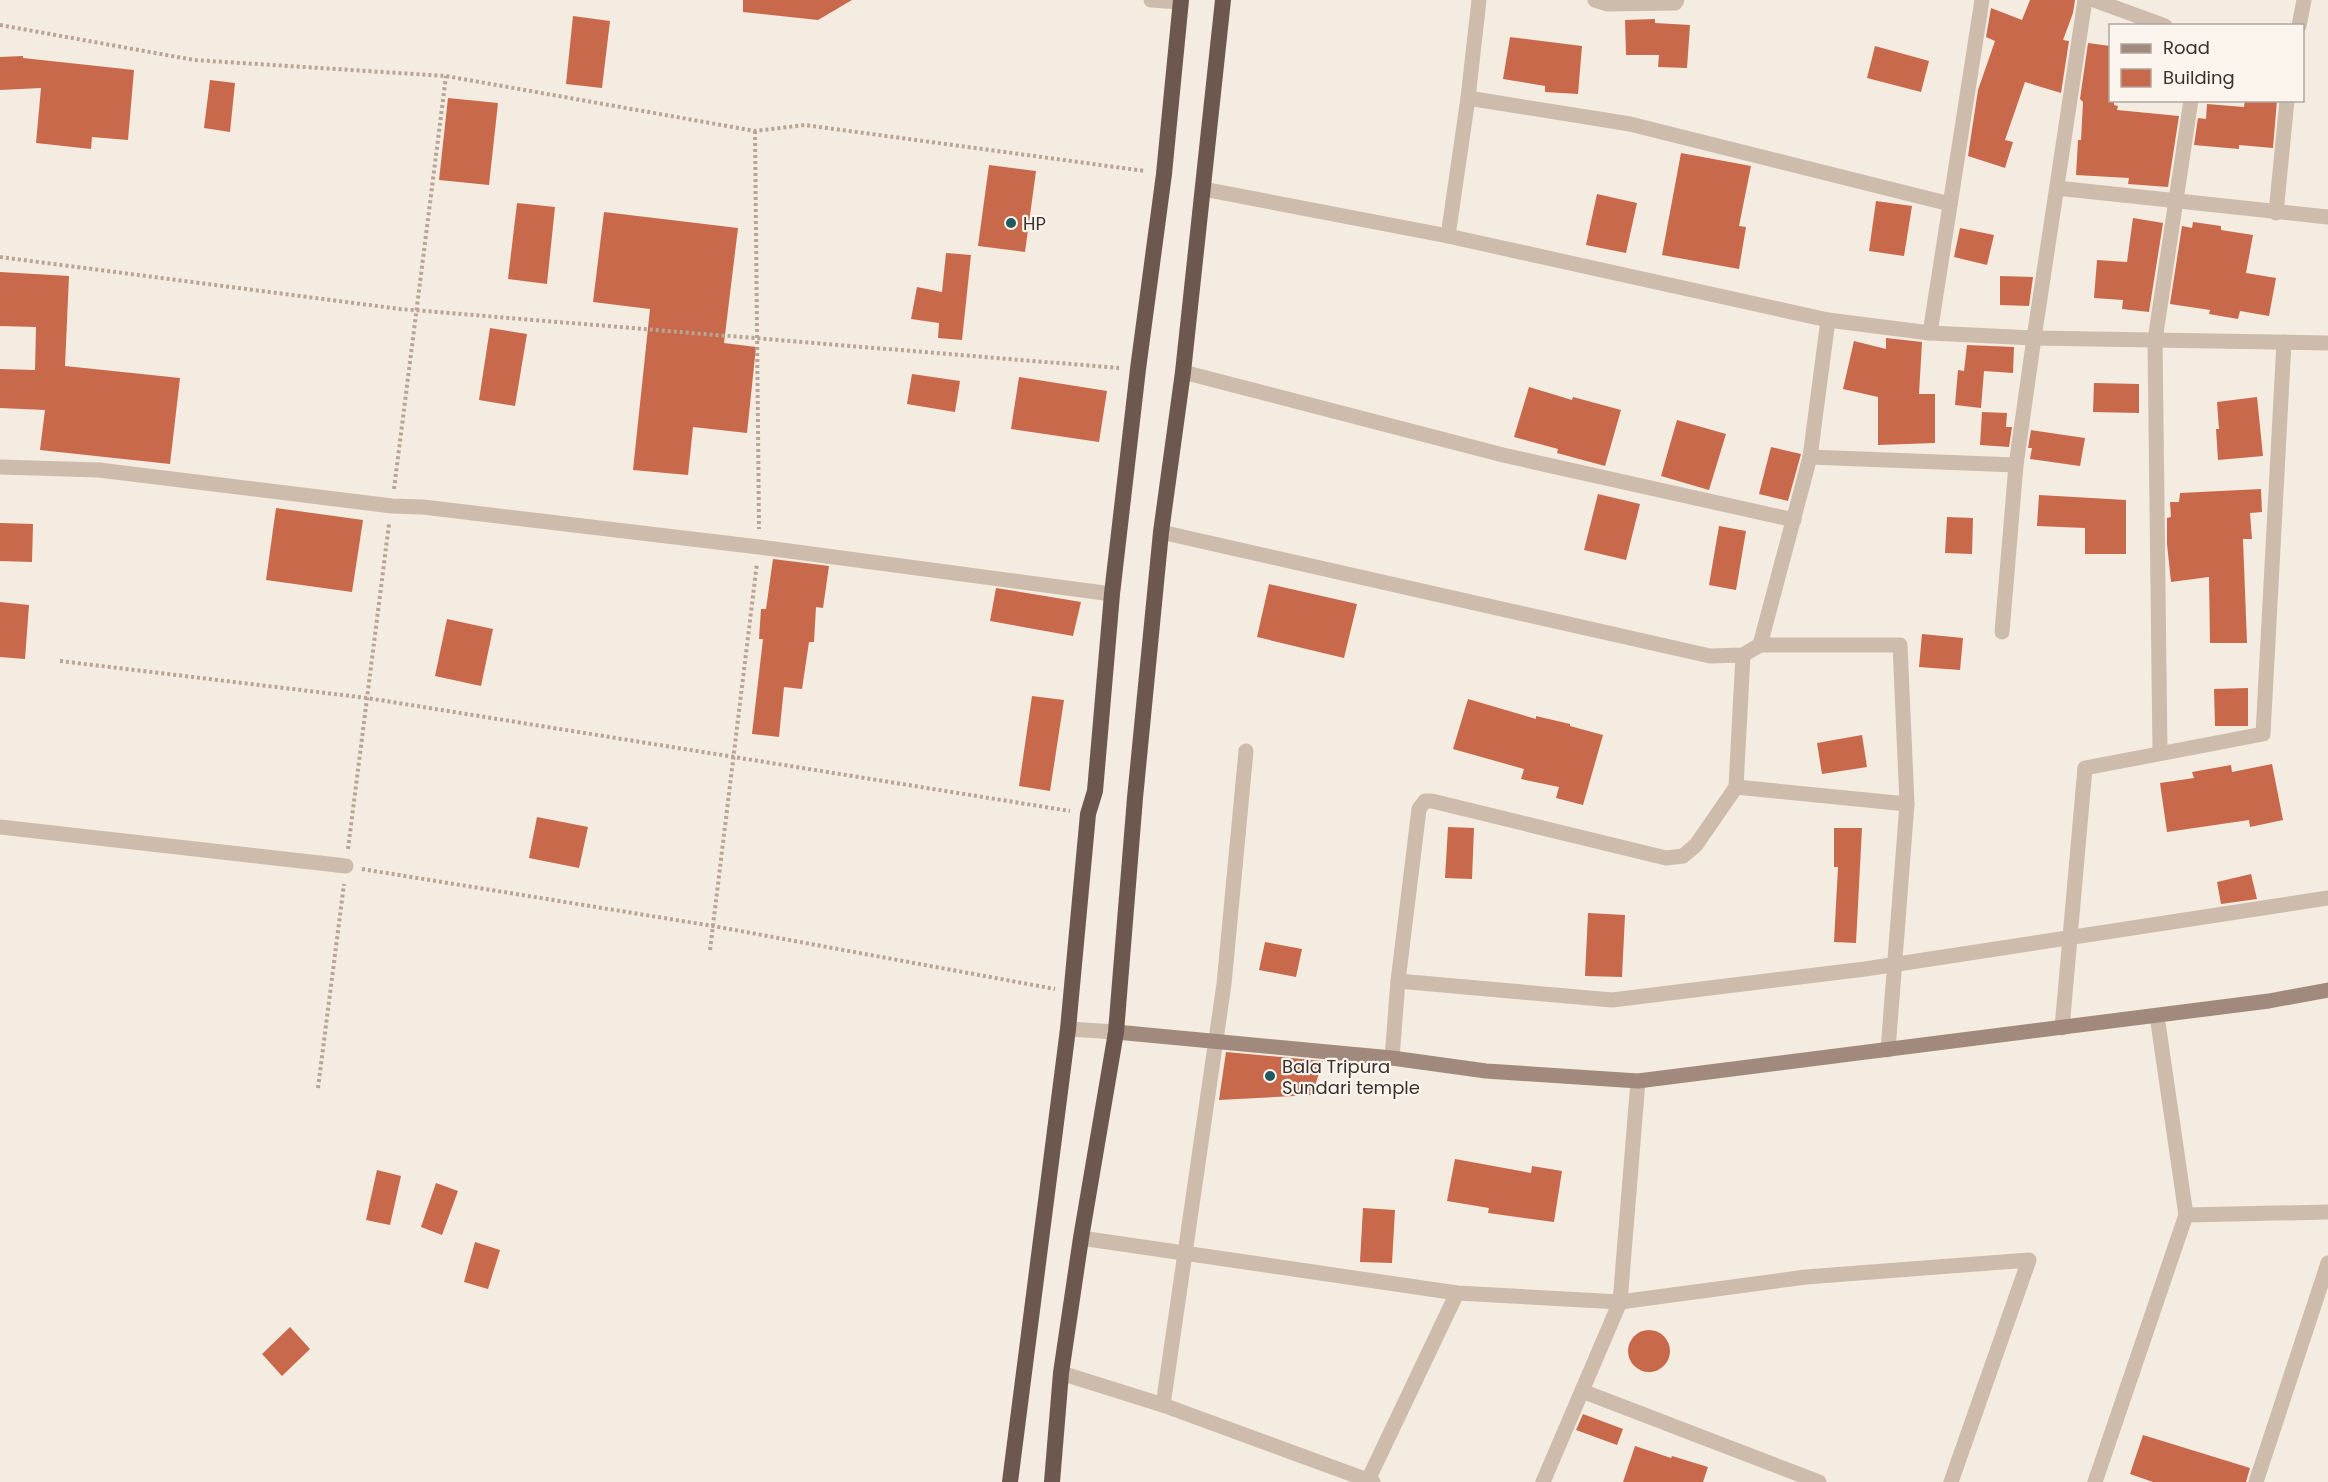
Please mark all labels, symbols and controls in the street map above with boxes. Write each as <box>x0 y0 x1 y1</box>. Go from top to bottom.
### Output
legend <box>2109 24 2304 102</box>
text: Road <box>2163 35 2210 60</box>
text: Building <box>2163 65 2235 90</box>
place label: HP <box>1023 211 1046 236</box>
marker: HP <box>1004 216 1018 230</box>
place label: Bala Tripura Sundari temple <box>1282 1054 1420 1100</box>
marker: Bala Tripura Sundari temple <box>1263 1069 1277 1083</box>

